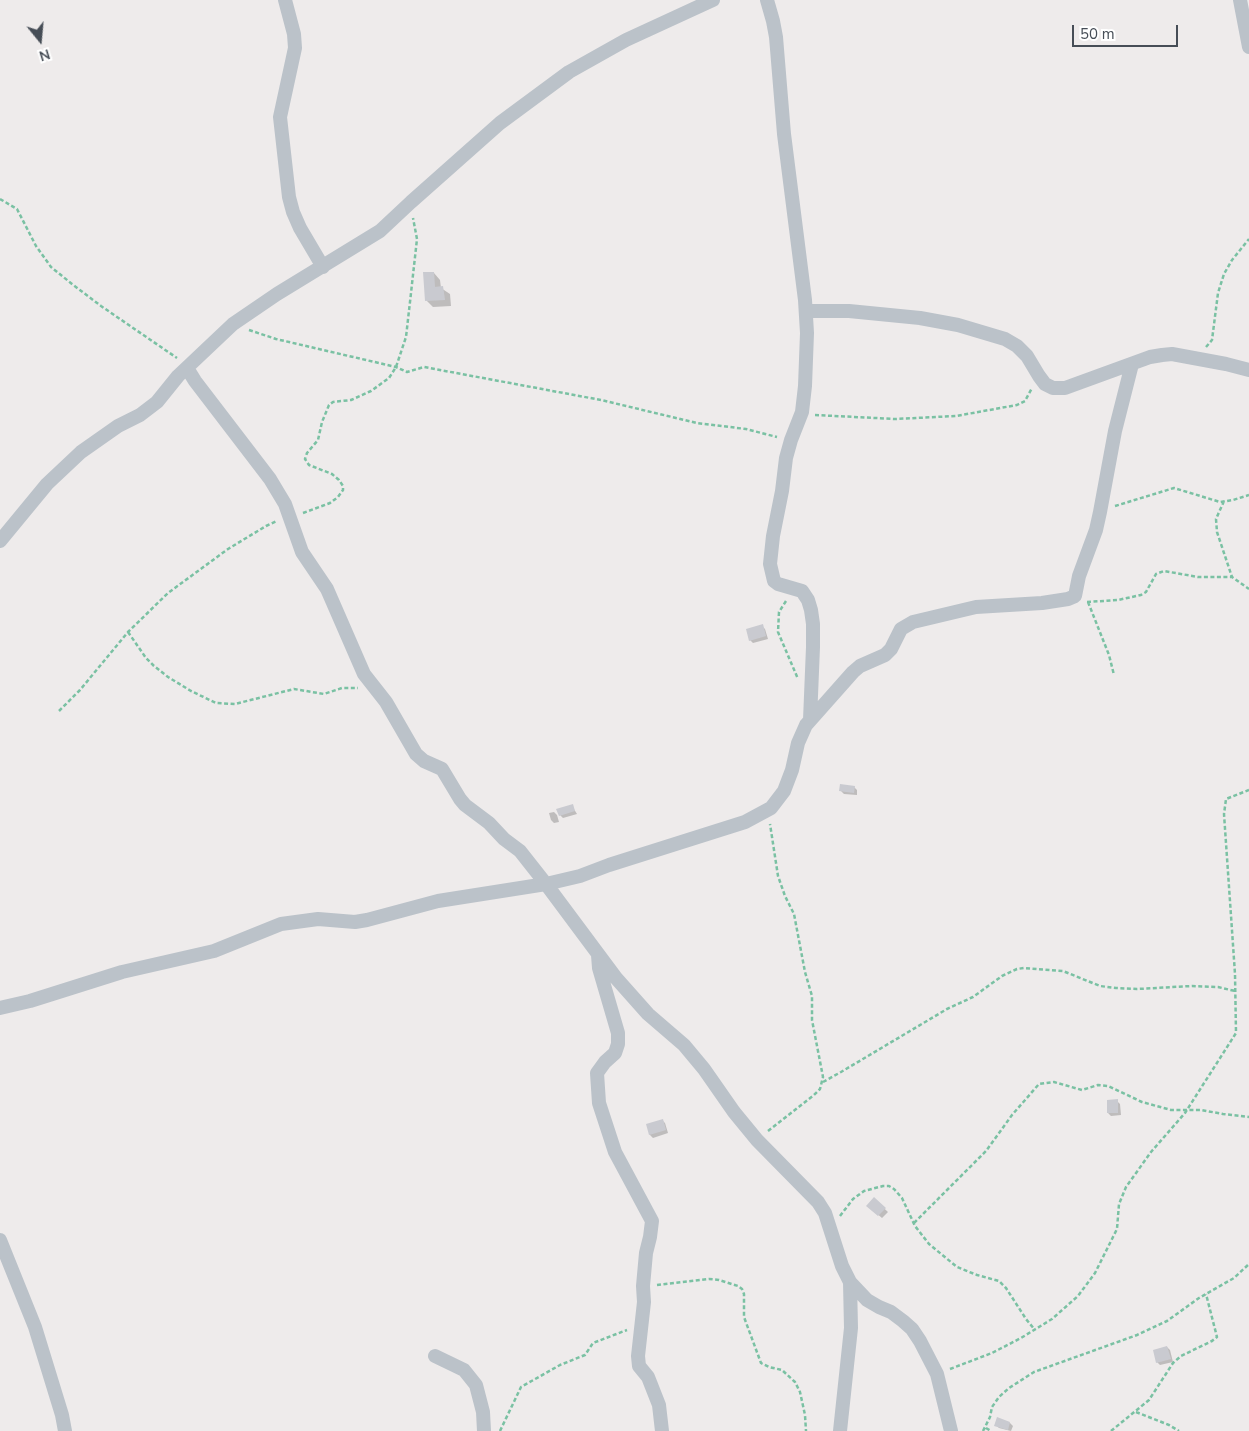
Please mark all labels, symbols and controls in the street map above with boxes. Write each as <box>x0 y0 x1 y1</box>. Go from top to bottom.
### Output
north arrow <box>15 15 65 65</box>
scale bar <box>1074 15 1180 47</box>
text: 50 m <box>1080 24 1115 44</box>
text: N <box>37 44 52 65</box>

